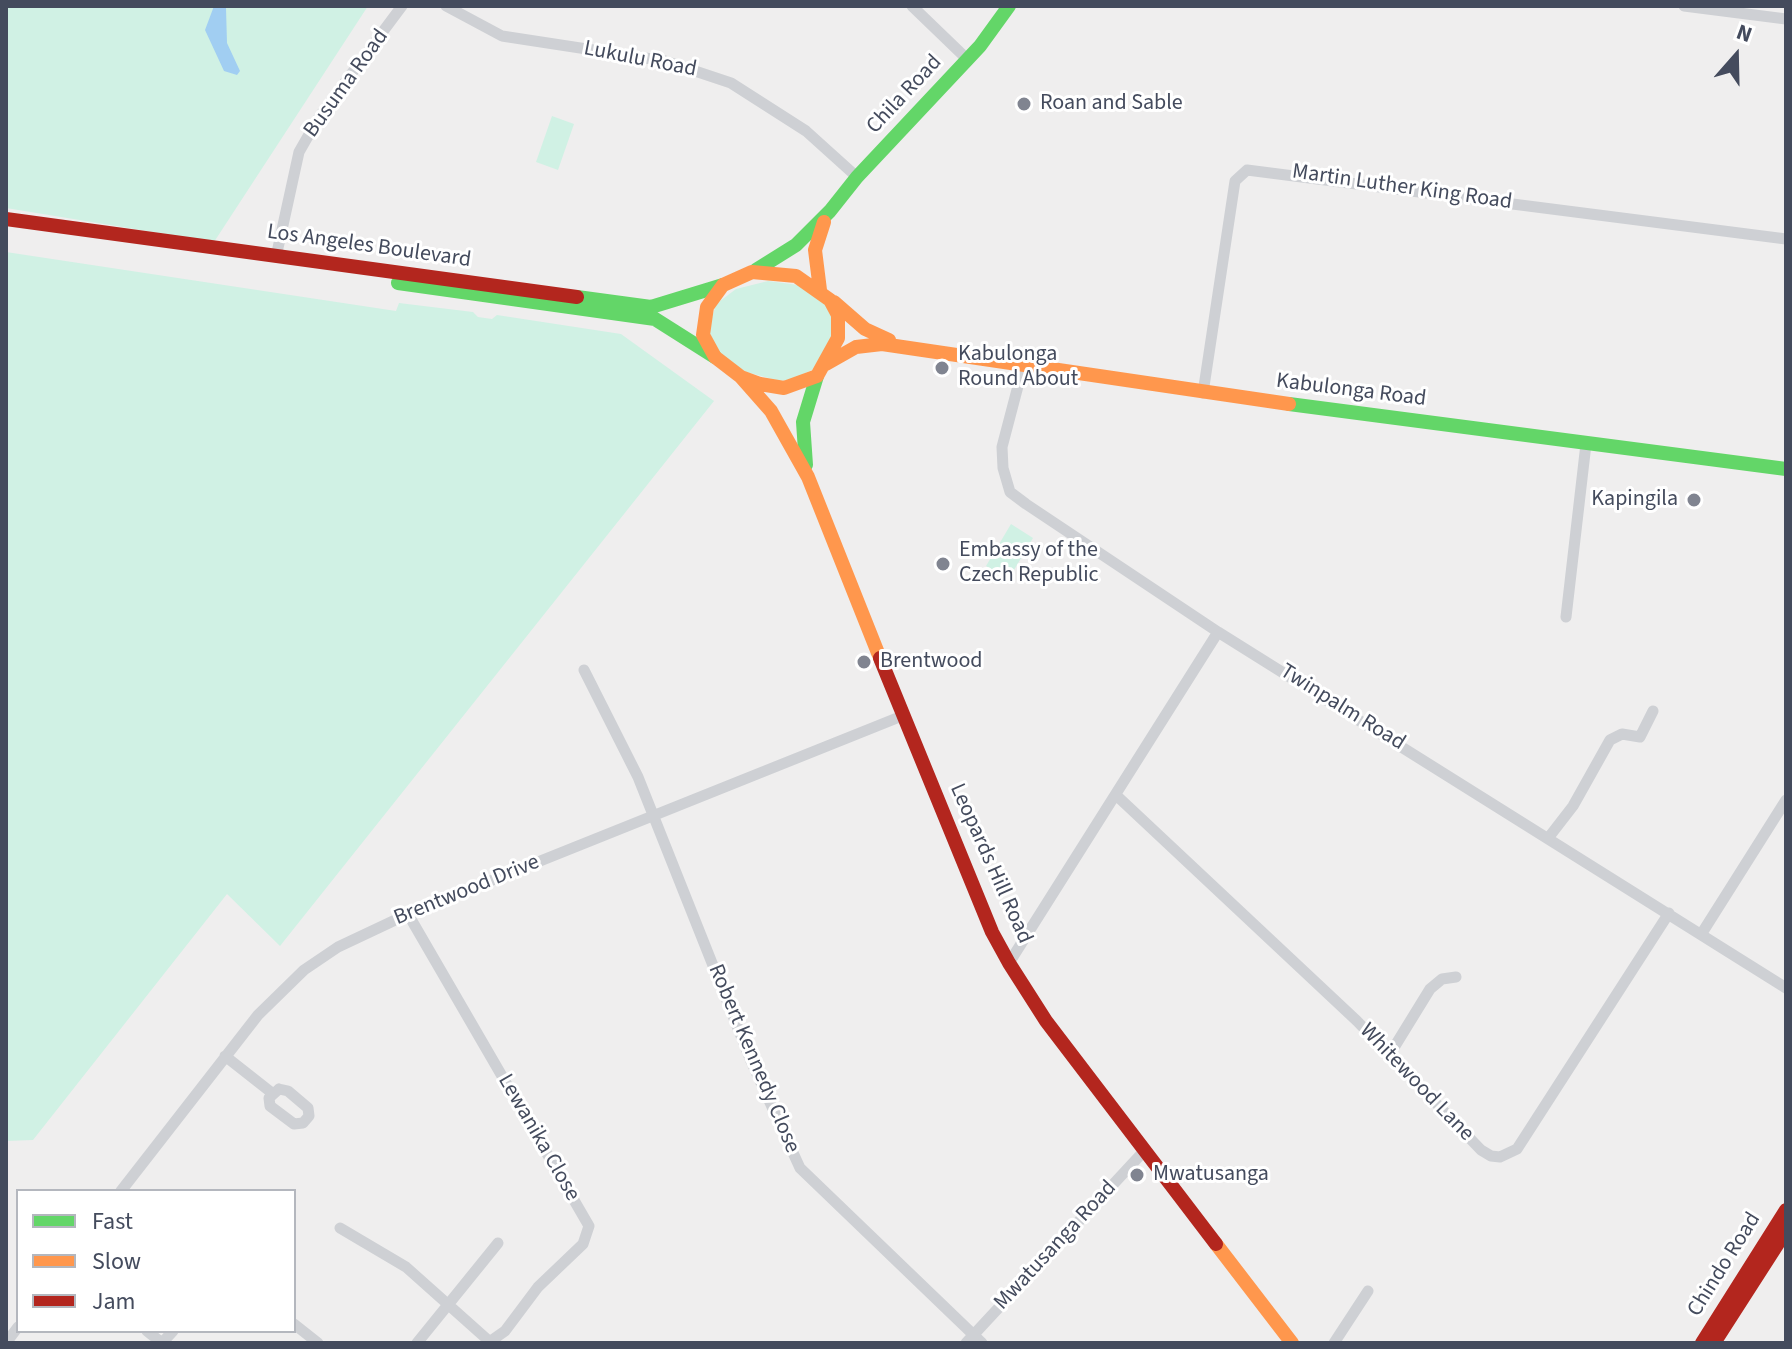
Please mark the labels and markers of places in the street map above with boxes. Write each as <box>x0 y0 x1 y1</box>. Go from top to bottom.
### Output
place label: Roan and Sable <box>1040 91 1183 117</box>
marker: Roan and Sable <box>1015 95 1033 113</box>
place label: Kabulonga Round About <box>958 342 1078 394</box>
marker: Kabulonga Round About <box>933 359 951 377</box>
place label: Kapingila <box>1591 487 1678 513</box>
marker: Kapingila <box>1685 491 1703 509</box>
place label: Embassy of the Czech Republic <box>959 538 1099 590</box>
marker: Embassy of the Czech Republic <box>934 555 952 573</box>
place label: Brentwood <box>880 649 983 675</box>
marker: Brentwood <box>855 653 873 671</box>
place label: Mwatusanga <box>1153 1162 1269 1188</box>
marker: Mwatusanga <box>1128 1166 1146 1184</box>

